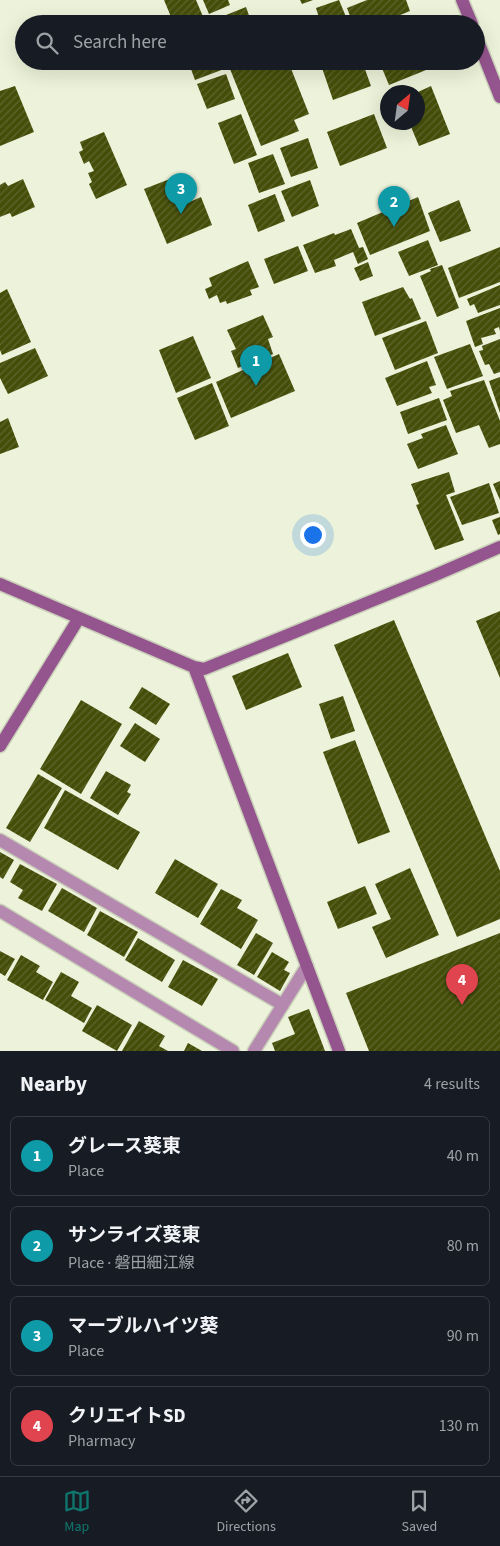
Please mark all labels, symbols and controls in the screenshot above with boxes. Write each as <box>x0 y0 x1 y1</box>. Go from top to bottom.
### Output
search box <box>15 15 485 70</box>
icon: search <box>33 29 61 57</box>
text: Search here <box>73 29 167 56</box>
north arrow <box>380 85 425 130</box>
pin: 3 <box>165 173 197 214</box>
pin: 2 <box>378 186 410 227</box>
pin: 1 <box>240 345 272 386</box>
your location <box>300 522 326 548</box>
pin: 4 <box>446 964 478 1005</box>
text: Nearby <box>20 1069 87 1099</box>
text: 4 results <box>424 1073 480 1095</box>
text: グレース葵東 <box>68 1133 181 1160</box>
text: 1 <box>33 1145 41 1167</box>
text: 40 m <box>447 1145 479 1167</box>
text: Place <box>68 1160 104 1182</box>
text: サンライズ葵東 <box>68 1222 200 1249</box>
text: 2 <box>33 1235 41 1257</box>
text: 80 m <box>447 1235 479 1257</box>
text: Place · 磐田細江線 <box>68 1252 194 1274</box>
text: マーブルハイツ葵 <box>68 1313 218 1340</box>
text: 3 <box>33 1325 41 1347</box>
text: 90 m <box>447 1325 479 1347</box>
text: Place <box>68 1340 104 1362</box>
text: クリエイトSD <box>68 1403 186 1430</box>
text: 4 <box>33 1415 41 1437</box>
text: 130 m <box>439 1415 479 1437</box>
text: Pharmacy <box>68 1430 136 1452</box>
tab: Map <box>63 1487 91 1537</box>
tab: Directions <box>217 1487 276 1537</box>
tab: Saved <box>401 1487 437 1537</box>

